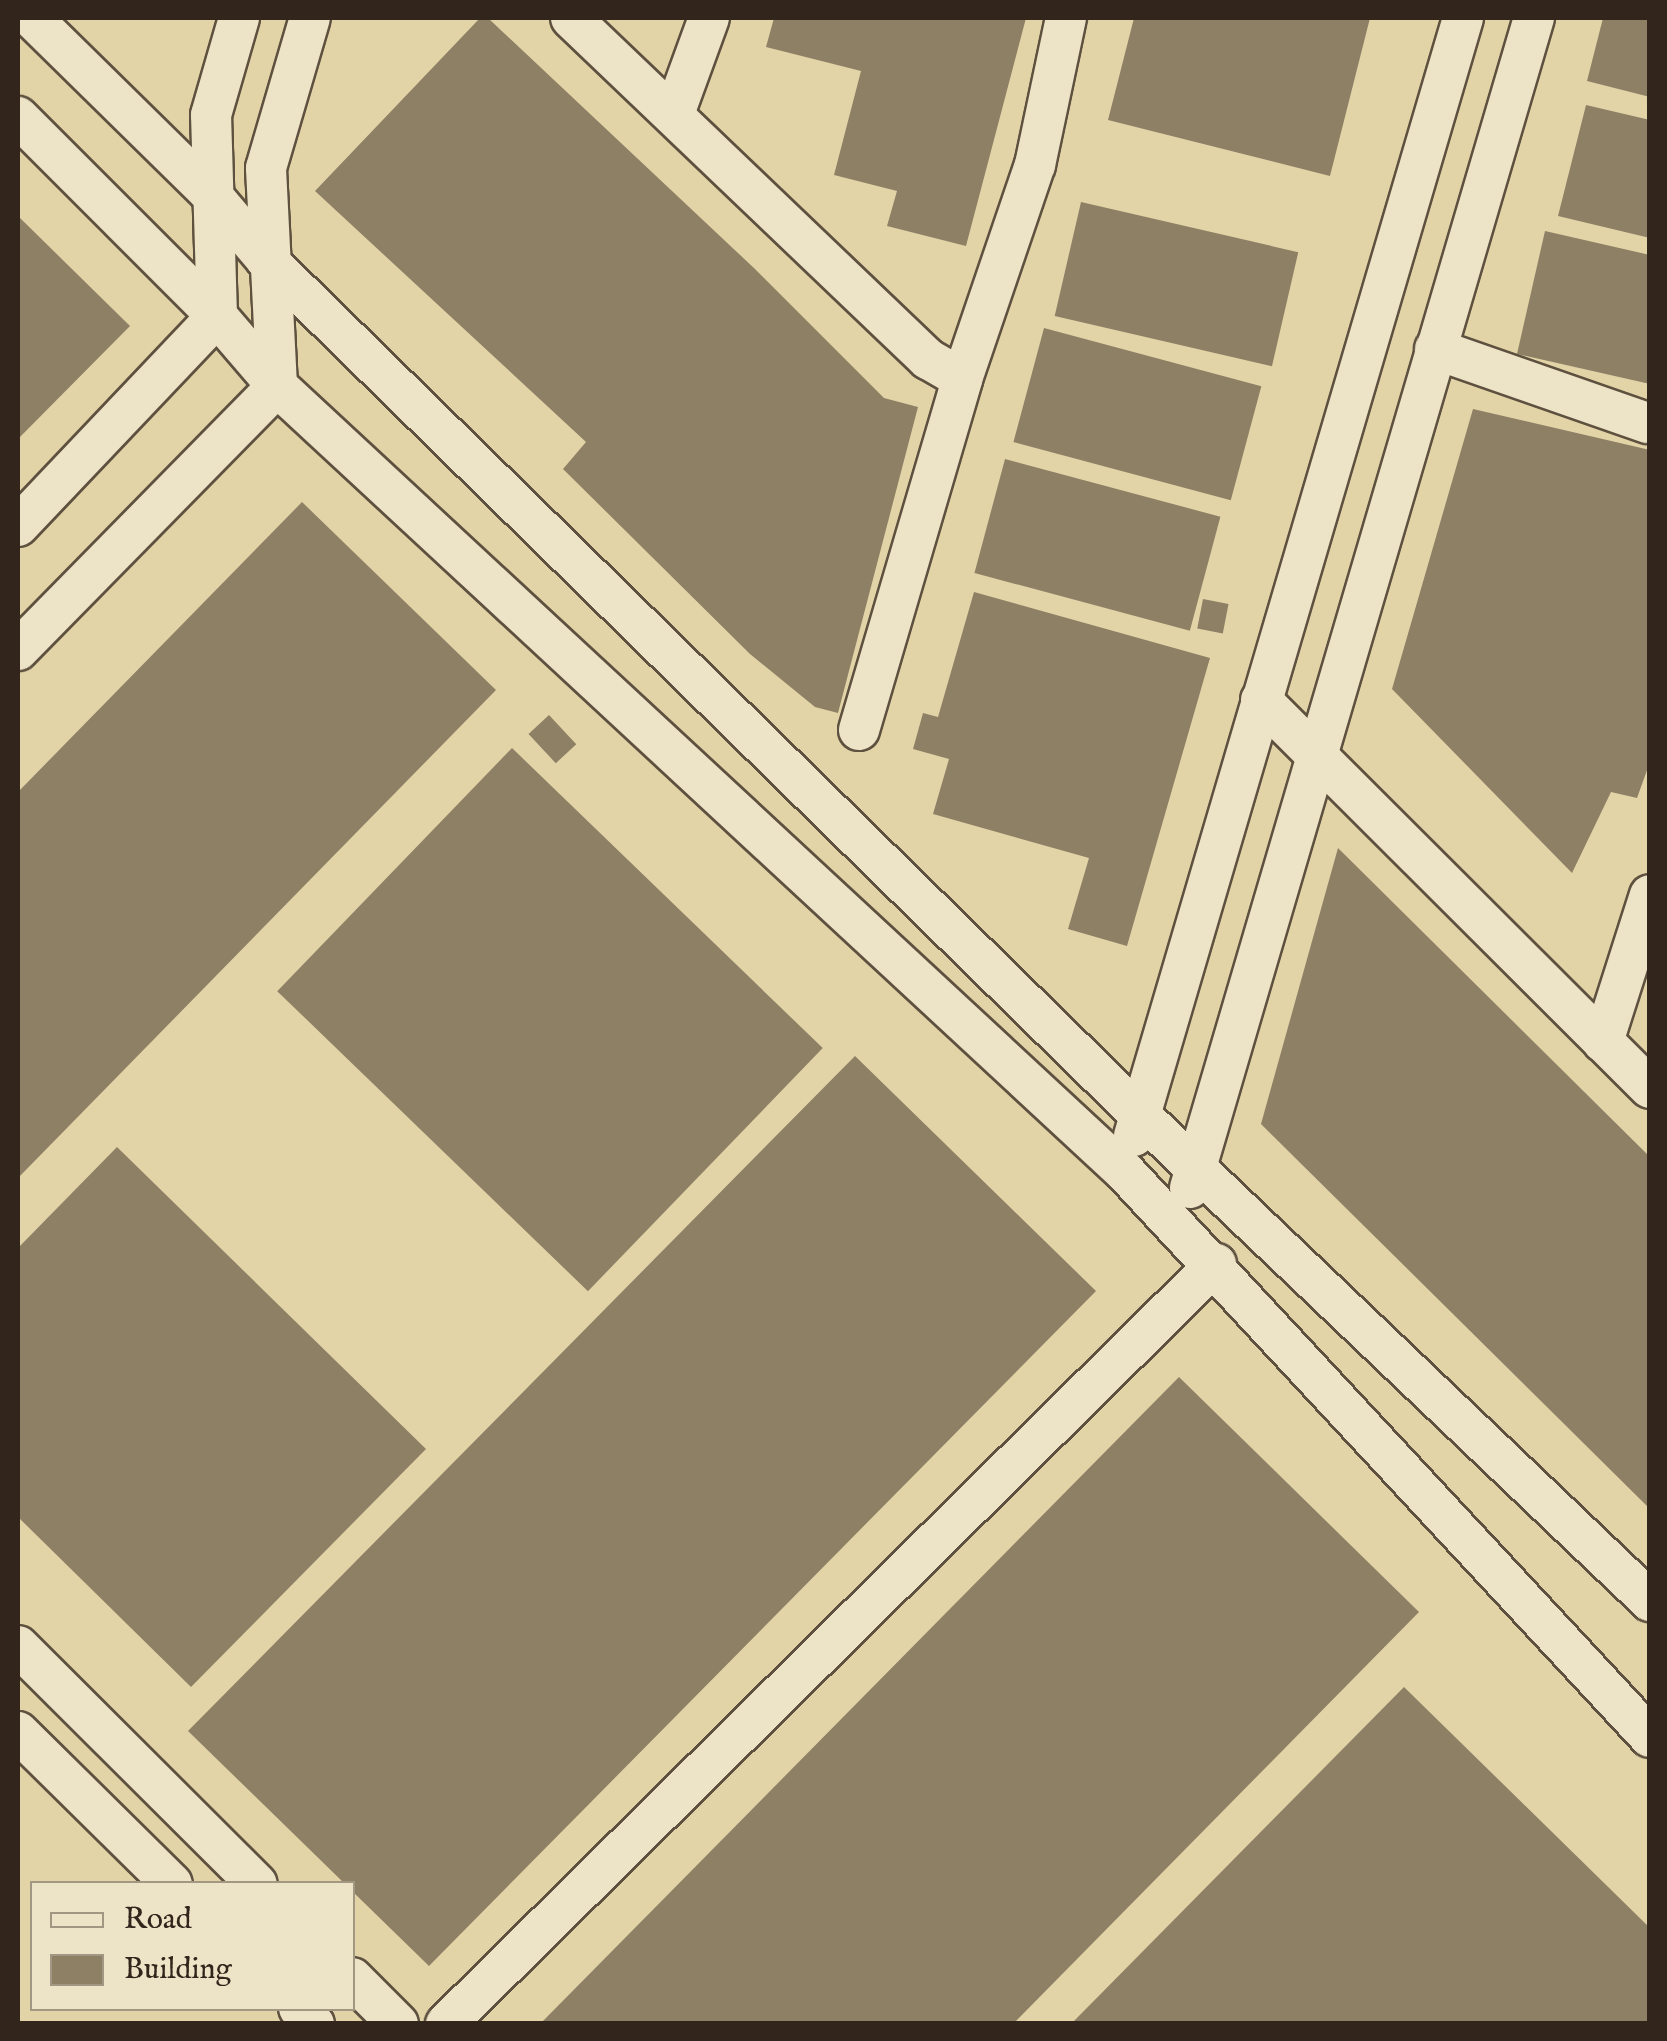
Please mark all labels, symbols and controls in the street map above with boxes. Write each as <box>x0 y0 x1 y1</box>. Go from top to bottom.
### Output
legend <box>30 1881 355 2011</box>
text: Road <box>124 1901 192 1939</box>
text: Building <box>124 1951 232 1989</box>

